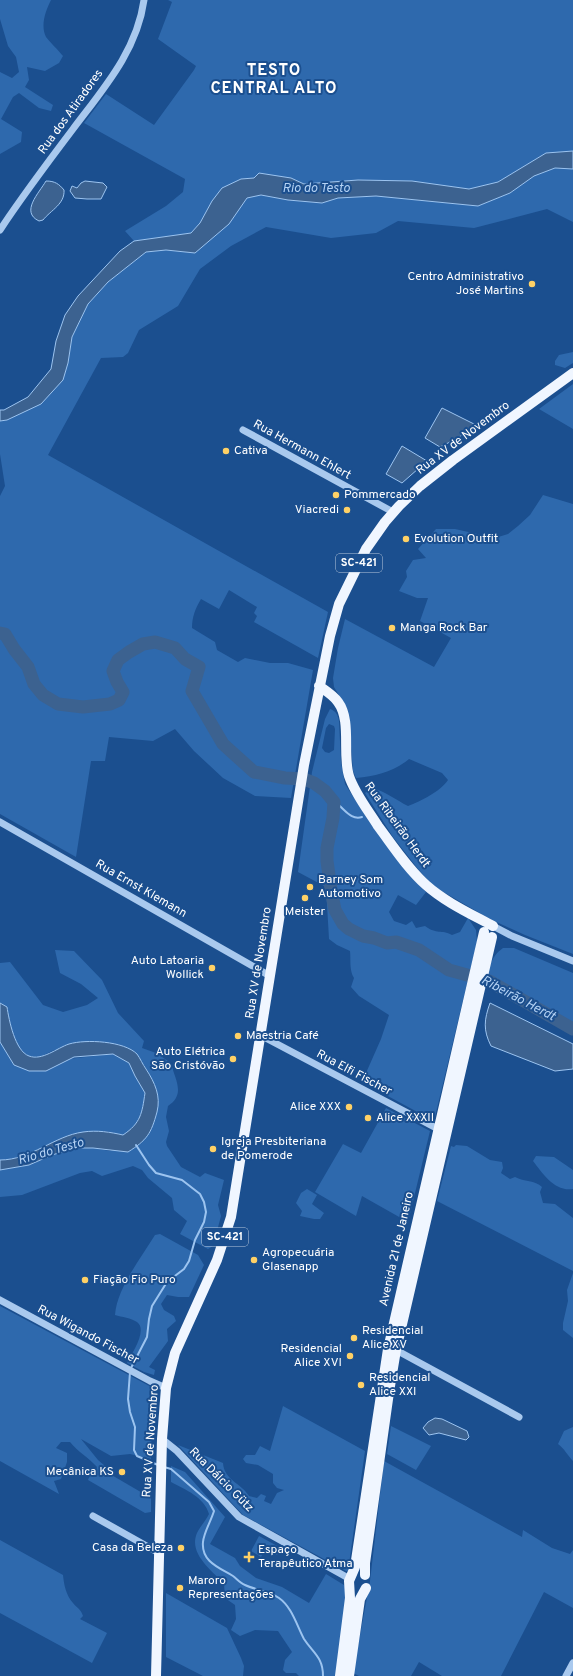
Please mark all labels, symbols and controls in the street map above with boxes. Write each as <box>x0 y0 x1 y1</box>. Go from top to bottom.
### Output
district label: TESTO CENTRAL ALTO <box>210 61 338 99</box>
street label: Rua dos Atiradores <box>35 66 107 158</box>
water label: Rio do Testo <box>282 181 350 197</box>
place label: Centro Administrativo José Martins <box>408 269 524 299</box>
marker: Centro Administrativo José Martins <box>527 279 537 289</box>
street label: Rua XV de Novembro <box>413 397 513 478</box>
street label: Rua Hermann Ehlert <box>250 416 354 484</box>
place label: Cativa <box>234 443 267 459</box>
marker: Cativa <box>221 446 231 456</box>
place label: Pommercado <box>344 487 416 503</box>
marker: Pommercado <box>331 490 341 500</box>
place label: Viacredi <box>295 502 339 518</box>
marker: Viacredi <box>342 505 352 515</box>
place label: Evolution Outfit <box>414 531 498 547</box>
marker: Evolution Outfit <box>401 534 411 544</box>
road number: SC-421 <box>336 554 382 572</box>
place label: Manga Rock Bar <box>400 620 488 636</box>
marker: Manga Rock Bar <box>387 623 397 633</box>
street label: Rua Ribeirão Herdt <box>361 779 433 871</box>
street label: Rua Ernst Klemann <box>92 856 190 922</box>
place label: Barney Som Automotivo <box>318 872 383 902</box>
marker: Barney Som Automotivo <box>305 882 315 892</box>
marker: Meister <box>300 893 310 903</box>
place label: Meister <box>285 904 325 920</box>
street label: Rua XV de Novembro <box>242 906 276 1020</box>
place label: Auto Latoaria Wollick <box>131 953 204 983</box>
marker: Auto Latoaria Wollick <box>207 963 217 973</box>
water label: Ribeirão Herdt <box>478 973 559 1026</box>
place label: Maestria Café <box>246 1028 319 1044</box>
marker: Maestria Café <box>233 1031 243 1041</box>
place label: Auto Elétrica São Cristóvão <box>151 1044 225 1074</box>
street label: Rua Elfi Fischer <box>313 1046 395 1100</box>
marker: Auto Elétrica São Cristóvão <box>228 1054 238 1064</box>
place label: Alice XXX <box>289 1099 341 1115</box>
marker: Alice XXX <box>344 1102 354 1112</box>
place label: Alice XXXII <box>376 1110 434 1126</box>
marker: Alice XXXII <box>363 1113 373 1123</box>
place label: Igreja Presbiteriana de Pomerode <box>221 1134 326 1164</box>
water label: Rio do Testo <box>16 1135 86 1169</box>
marker: Igreja Presbiteriana de Pomerode <box>208 1144 218 1154</box>
street label: Avenida 21 de Janeiro <box>376 1190 418 1308</box>
road number: SC-421 <box>202 1228 248 1246</box>
place label: Agropecuária Glasenapp <box>262 1245 334 1275</box>
marker: Agropecuária Glasenapp <box>249 1255 259 1265</box>
place label: Fiação Fio Puro <box>93 1272 176 1288</box>
marker: Fiação Fio Puro <box>80 1275 90 1285</box>
street label: Rua Wigando Fischer <box>35 1301 142 1369</box>
place label: Residencial Alice XV <box>362 1323 423 1353</box>
marker: Residencial Alice XV <box>349 1333 359 1343</box>
place label: Residencial Alice XVI <box>281 1341 342 1371</box>
marker: Residencial Alice XVI <box>345 1351 355 1361</box>
place label: Residencial Alice XXI <box>369 1370 430 1400</box>
marker: Residencial Alice XXI <box>356 1380 366 1390</box>
street label: Rua XV de Novembro <box>139 1384 163 1498</box>
street label: Rua Dálcio Gütz <box>185 1444 257 1516</box>
place label: Mecânica KS <box>46 1464 114 1480</box>
marker: Mecânica KS <box>117 1467 127 1477</box>
place label: Casa da Beleza <box>92 1540 173 1556</box>
place label: Espaço Terapêutico Atma <box>258 1542 353 1572</box>
marker: Casa da Beleza <box>176 1543 186 1553</box>
marker: Espaço Terapêutico Atma <box>243 1551 255 1563</box>
place label: Maroro Representações <box>188 1573 274 1603</box>
marker: Maroro Representações <box>175 1583 185 1593</box>

